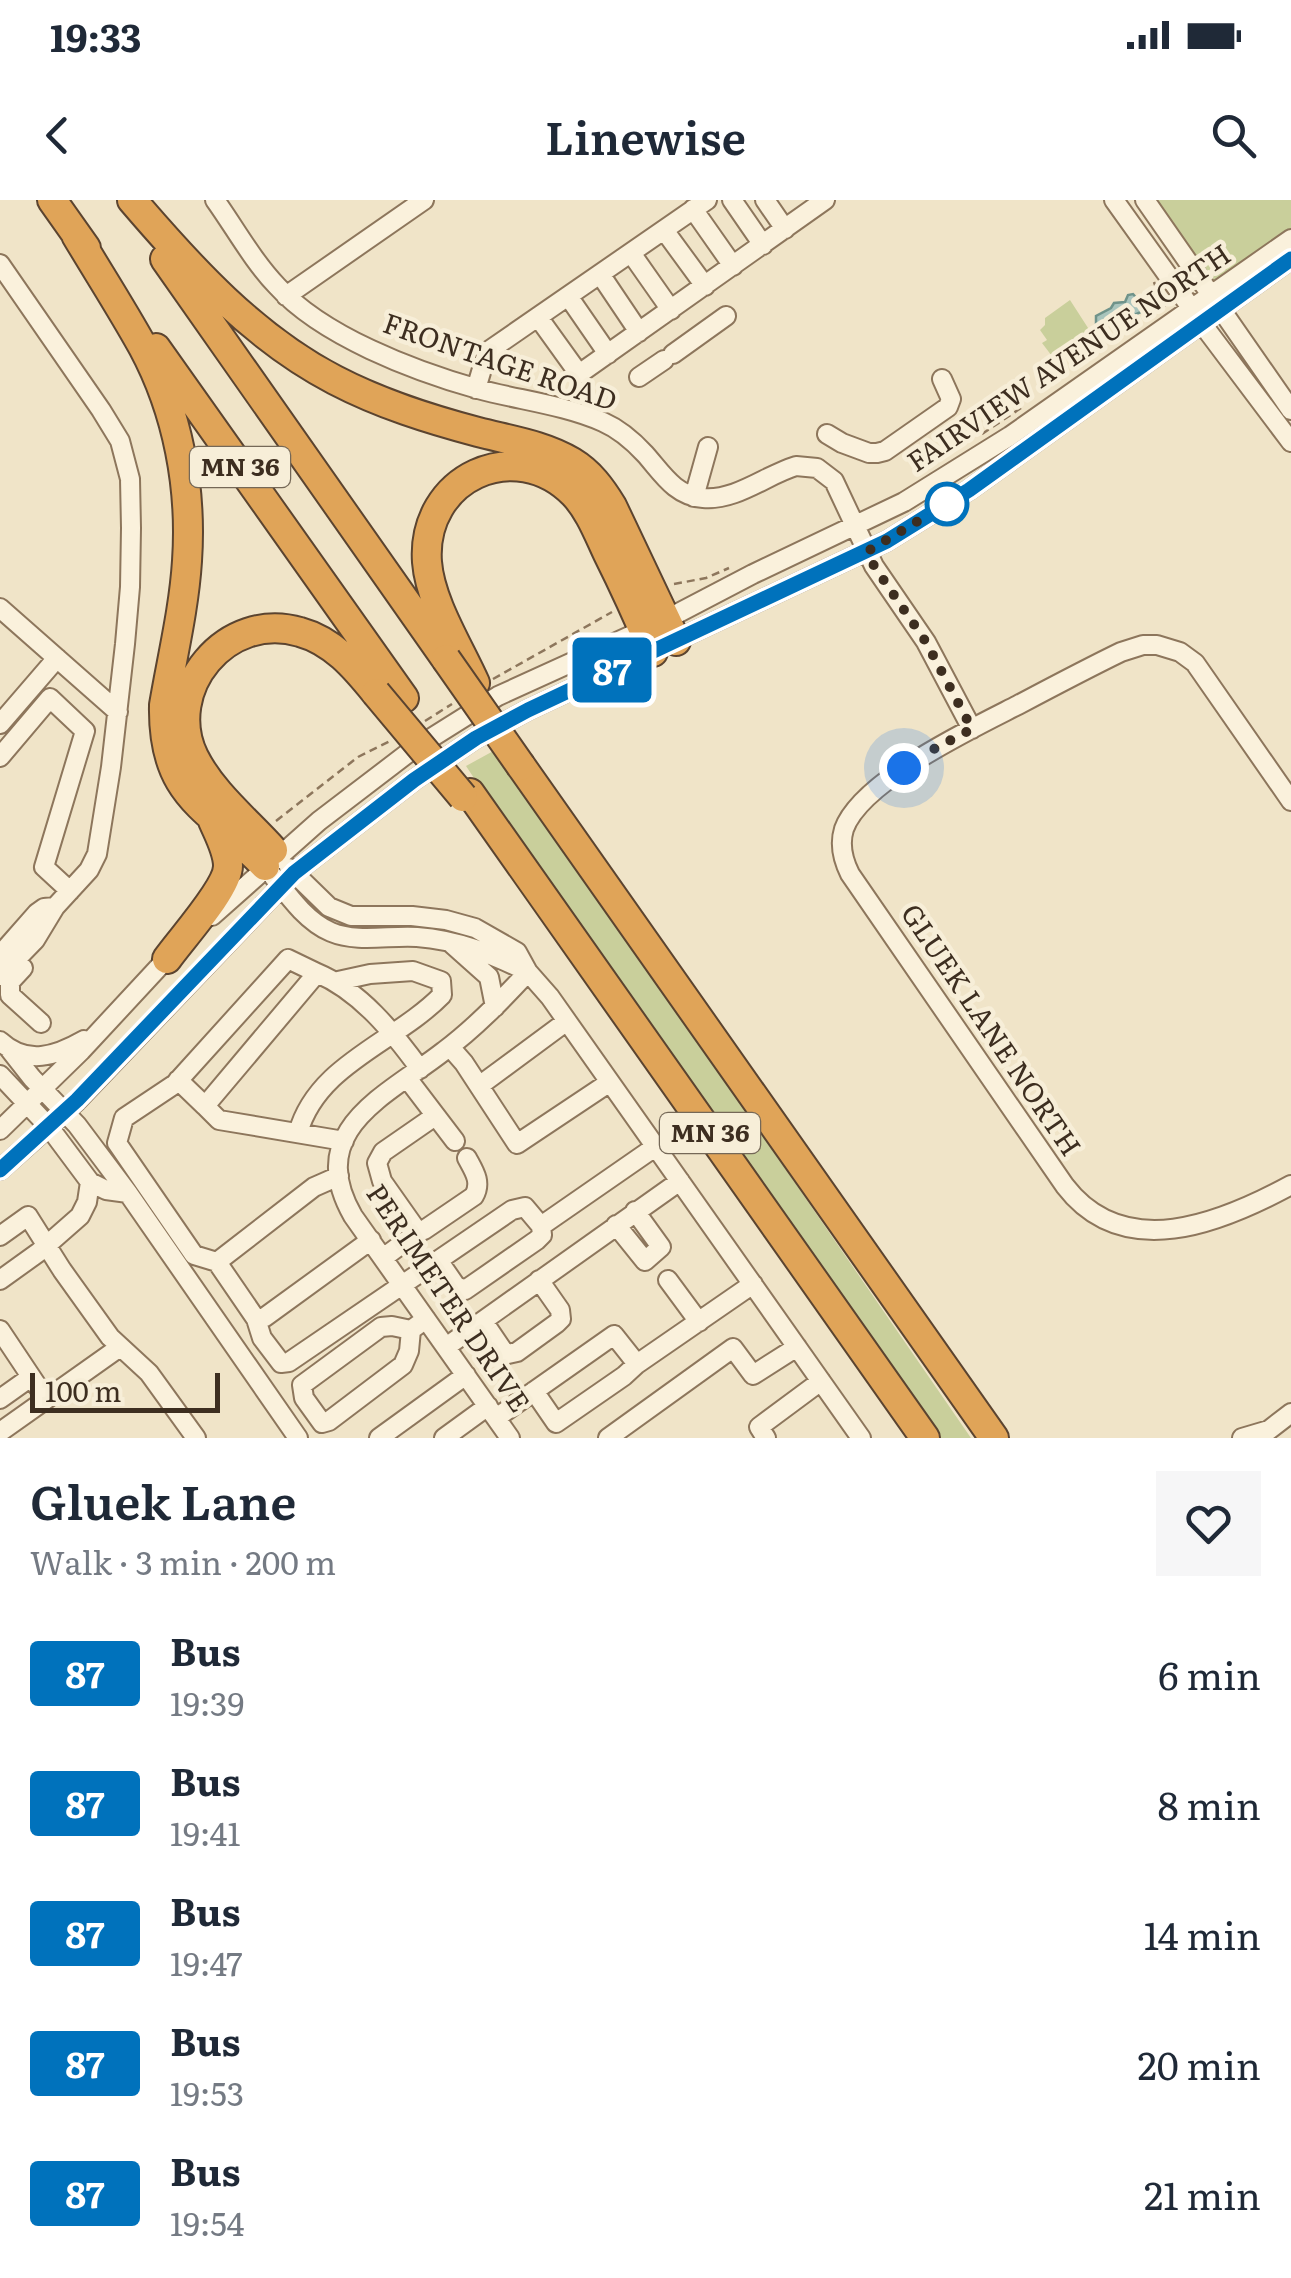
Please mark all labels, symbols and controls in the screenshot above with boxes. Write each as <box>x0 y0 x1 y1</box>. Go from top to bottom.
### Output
text: 19:33 <box>50 7 142 64</box>
text: Linewise <box>545 102 746 169</box>
icon: back <box>30 108 85 163</box>
icon: search <box>1206 108 1261 163</box>
street label: FAIRVIEW AVENUE NORTH <box>897 232 1238 481</box>
street label: FRONTAGE ROAD <box>378 300 623 420</box>
road number: MN 36 <box>190 447 290 487</box>
unlabelled marker <box>926 483 968 525</box>
line badge: 87 <box>567 638 657 702</box>
text: 87 <box>592 644 632 696</box>
your location <box>879 743 929 793</box>
street label: GLUEK LANE NORTH <box>892 894 1093 1164</box>
road number: MN 36 <box>660 1113 760 1153</box>
street label: PERIMETER DRIVE <box>357 1174 542 1420</box>
scale bar <box>30 1368 220 1412</box>
text: 100 m <box>45 1369 122 1411</box>
text: Gluek Lane <box>30 1464 297 1535</box>
button: heart <box>1156 1471 1261 1576</box>
text: Walk · 3 min · 200 m <box>30 1537 336 1585</box>
text: Bus <box>170 1621 241 1678</box>
text: 6 min <box>1158 1645 1261 1702</box>
text: 87 <box>65 1647 105 1699</box>
text: 19:39 <box>170 1678 244 1726</box>
text: Bus <box>170 1751 241 1808</box>
text: 8 min <box>1158 1775 1261 1832</box>
text: 87 <box>65 1777 105 1829</box>
text: 19:41 <box>170 1808 240 1856</box>
text: Bus <box>170 1881 241 1938</box>
text: 14 min <box>1144 1905 1261 1962</box>
text: 87 <box>65 1907 105 1959</box>
text: 19:47 <box>170 1938 243 1986</box>
text: Bus <box>170 2011 241 2068</box>
text: 20 min <box>1137 2035 1261 2092</box>
text: 87 <box>65 2037 105 2089</box>
text: 19:53 <box>170 2068 244 2116</box>
text: Bus <box>170 2141 241 2198</box>
text: 21 min <box>1144 2165 1261 2222</box>
text: 87 <box>65 2167 105 2219</box>
text: 19:54 <box>170 2198 244 2246</box>

